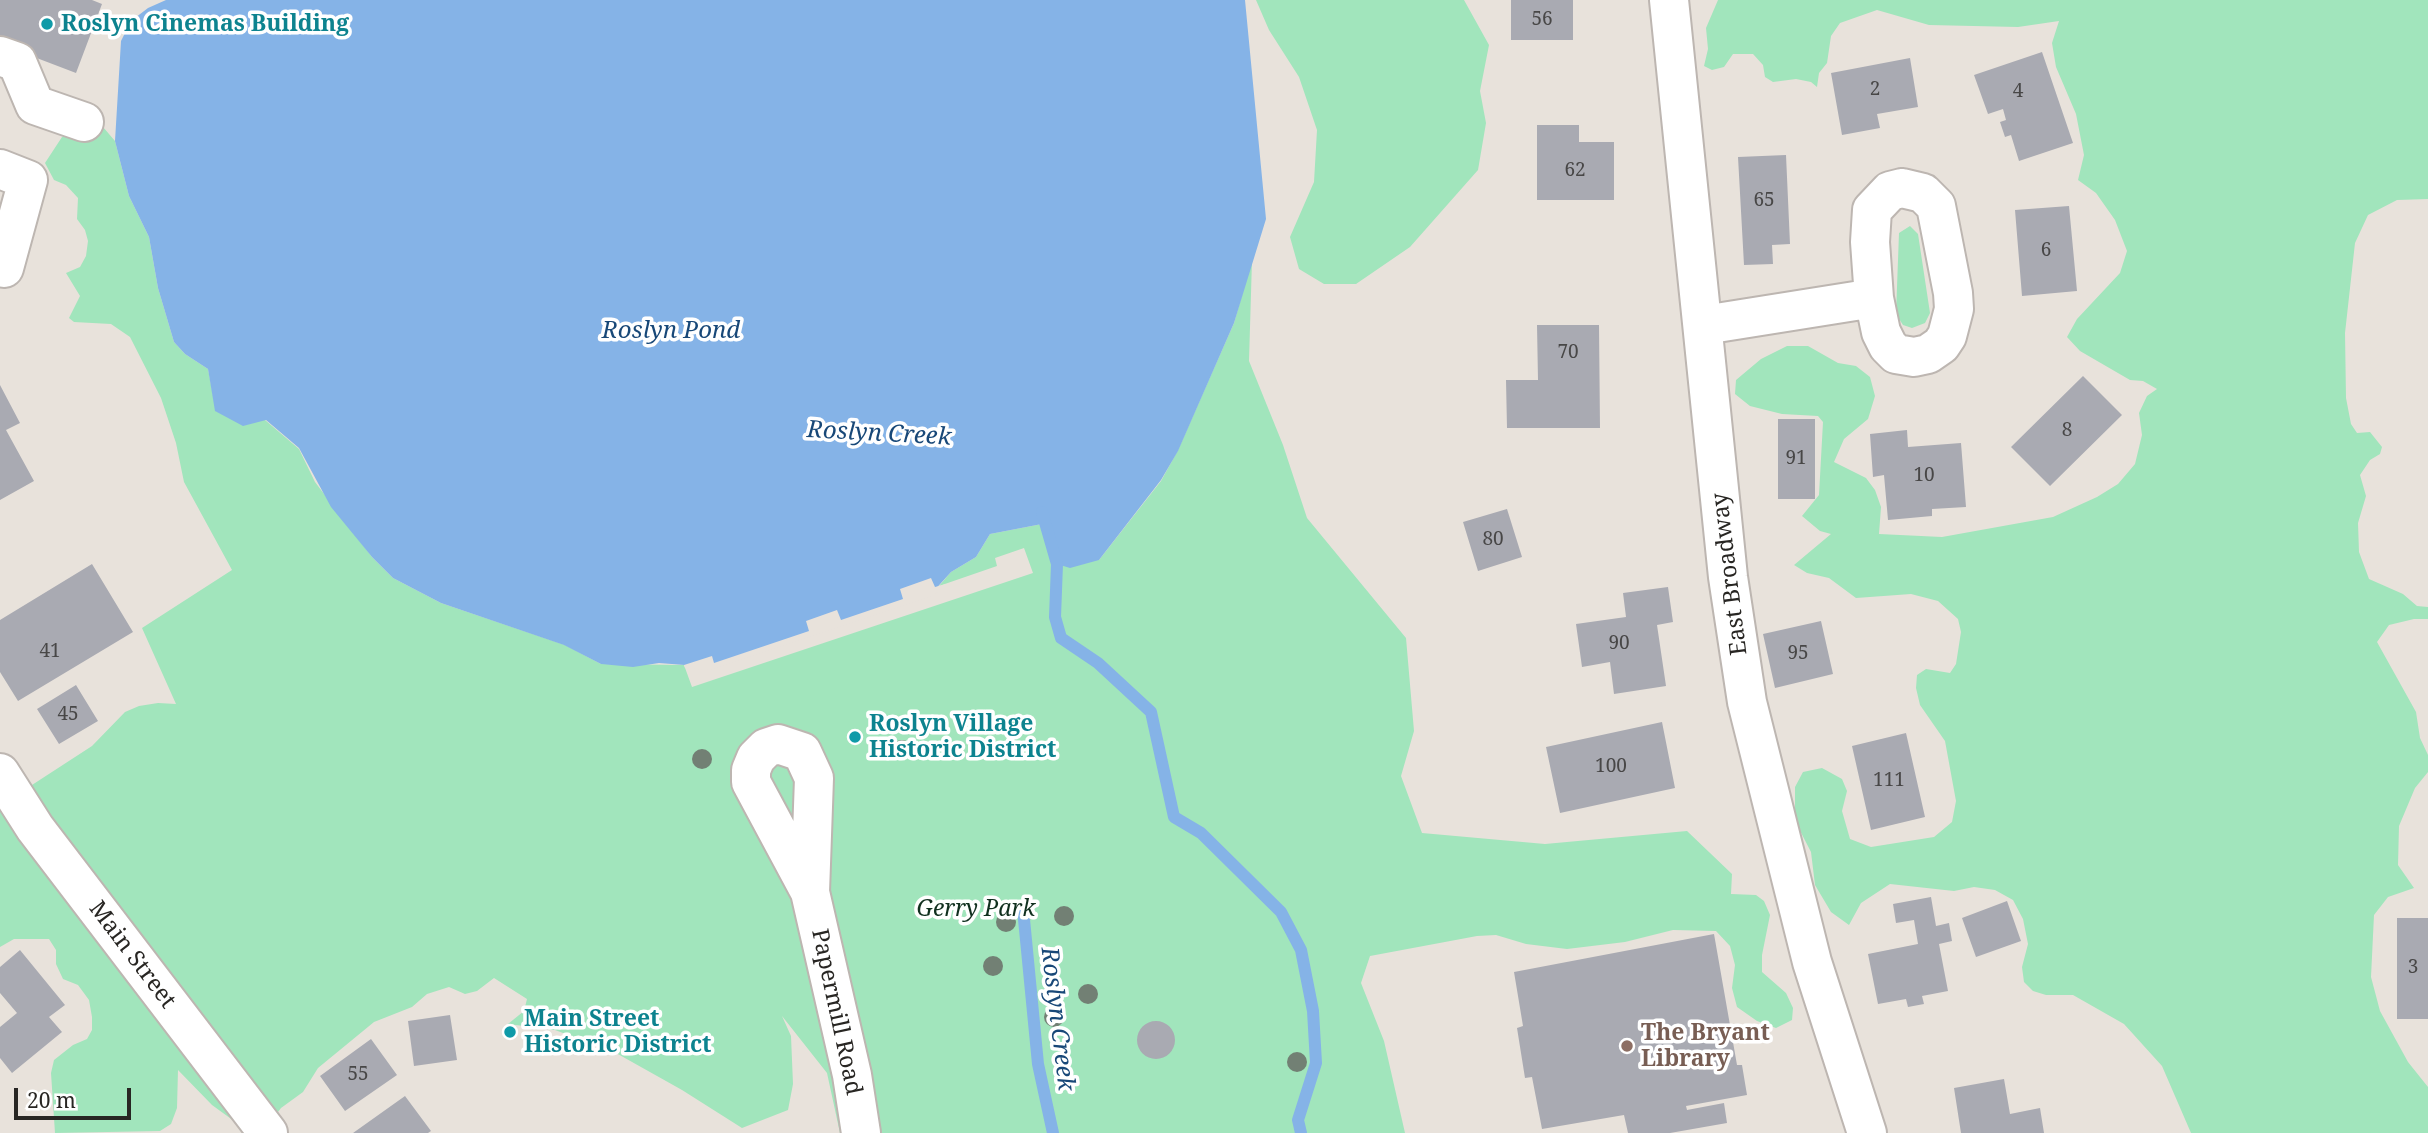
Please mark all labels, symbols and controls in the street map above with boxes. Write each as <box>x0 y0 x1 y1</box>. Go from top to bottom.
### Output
house number: 56 <box>1531 9 1553 31</box>
place label: Roslyn Cinemas Building <box>61 10 349 38</box>
marker: Roslyn Cinemas Building <box>39 16 55 32</box>
house number: 2 <box>1870 79 1880 101</box>
house number: 4 <box>2013 81 2023 103</box>
house number: 62 <box>1564 160 1586 182</box>
house number: 65 <box>1753 190 1775 212</box>
house number: 6 <box>2041 240 2051 262</box>
water label: Roslyn Pond <box>602 317 740 345</box>
house number: 70 <box>1557 342 1579 364</box>
water label: Roslyn Creek <box>806 416 952 452</box>
house number: 8 <box>2062 420 2072 442</box>
house number: 91 <box>1785 448 1807 470</box>
house number: 10 <box>1913 465 1935 487</box>
street label: East Broadway <box>1706 491 1754 657</box>
house number: 80 <box>1482 529 1504 551</box>
house number: 90 <box>1608 633 1630 655</box>
house number: 41 <box>39 641 61 663</box>
house number: 95 <box>1787 643 1809 665</box>
house number: 45 <box>57 704 79 726</box>
place label: Roslyn Village Historic District <box>869 710 1056 764</box>
marker: Roslyn Village Historic District <box>847 729 863 745</box>
house number: 100 <box>1595 756 1627 778</box>
house number: 111 <box>1873 770 1905 792</box>
park label: Gerry Park <box>917 895 1035 923</box>
street label: Main Street <box>83 896 181 1014</box>
street label: Papermill Road <box>805 927 867 1097</box>
water label: Roslyn Creek <box>1034 946 1080 1092</box>
house number: 3 <box>2408 957 2418 979</box>
place label: Main Street Historic District <box>524 1005 711 1059</box>
place label: The Bryant Library <box>1641 1019 1770 1073</box>
marker: Main Street Historic District <box>502 1024 518 1040</box>
marker: The Bryant Library <box>1619 1038 1635 1054</box>
house number: 55 <box>347 1064 369 1086</box>
scale bar <box>18 1074 135 1118</box>
text: 20 m <box>27 1086 76 1114</box>

